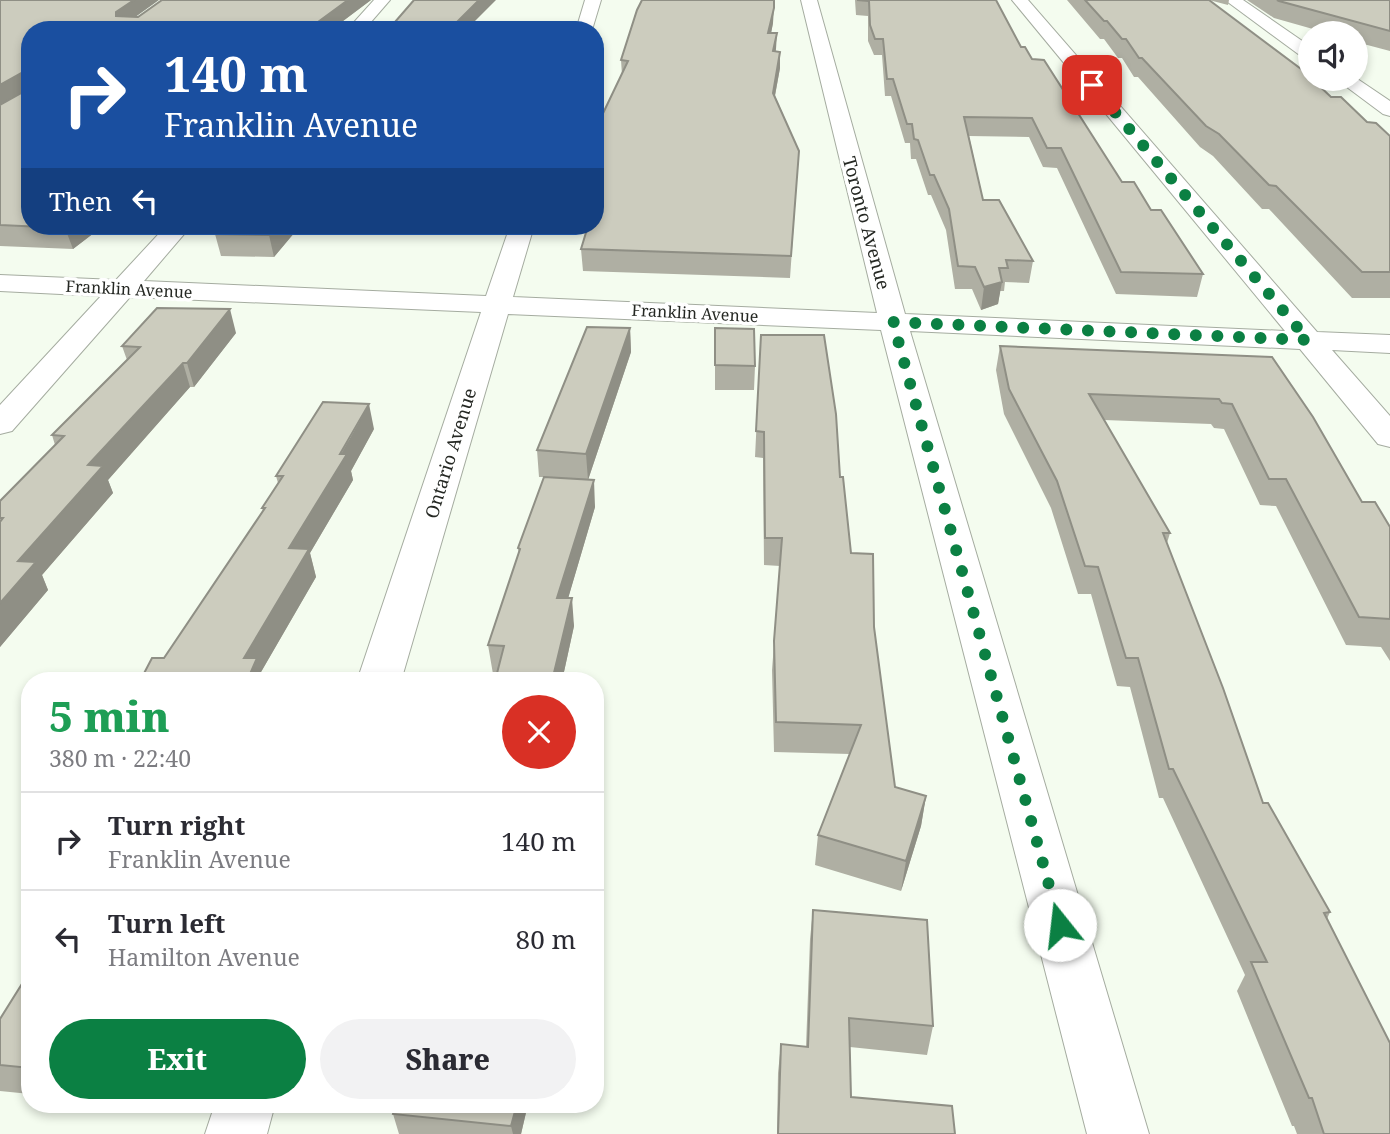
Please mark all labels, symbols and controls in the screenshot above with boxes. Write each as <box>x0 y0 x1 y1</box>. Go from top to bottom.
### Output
map controls <box>1298 21 1368 91</box>
button: sound <box>1298 21 1368 91</box>
text: 140 m <box>164 40 308 106</box>
icon: right <box>49 49 140 140</box>
pin <box>1062 55 1122 115</box>
icon: arrive <box>1073 66 1111 104</box>
text: Franklin Avenue <box>164 103 418 146</box>
street label: Toronto Avenue <box>838 154 896 292</box>
icon: left <box>126 182 164 220</box>
text: Then <box>49 183 112 219</box>
street label: Franklin Avenue <box>65 275 193 303</box>
street label: Franklin Avenue <box>631 299 759 327</box>
street label: Ontario Avenue <box>419 385 481 521</box>
text: 5 min <box>49 687 170 744</box>
button: close <box>502 695 576 769</box>
text: 380 m · 22:40 <box>49 742 191 774</box>
text: Turn right <box>108 807 245 843</box>
icon: right <box>49 822 87 860</box>
text: 140 m <box>501 823 576 859</box>
text: Franklin Avenue <box>108 843 291 875</box>
position arrow <box>1023 888 1097 962</box>
text: Turn left <box>108 905 225 941</box>
icon: left <box>49 920 87 958</box>
text: 80 m <box>516 921 576 957</box>
text: Hamilton Avenue <box>108 941 300 973</box>
button: Exit <box>49 1019 306 1099</box>
button: Share <box>320 1019 576 1099</box>

